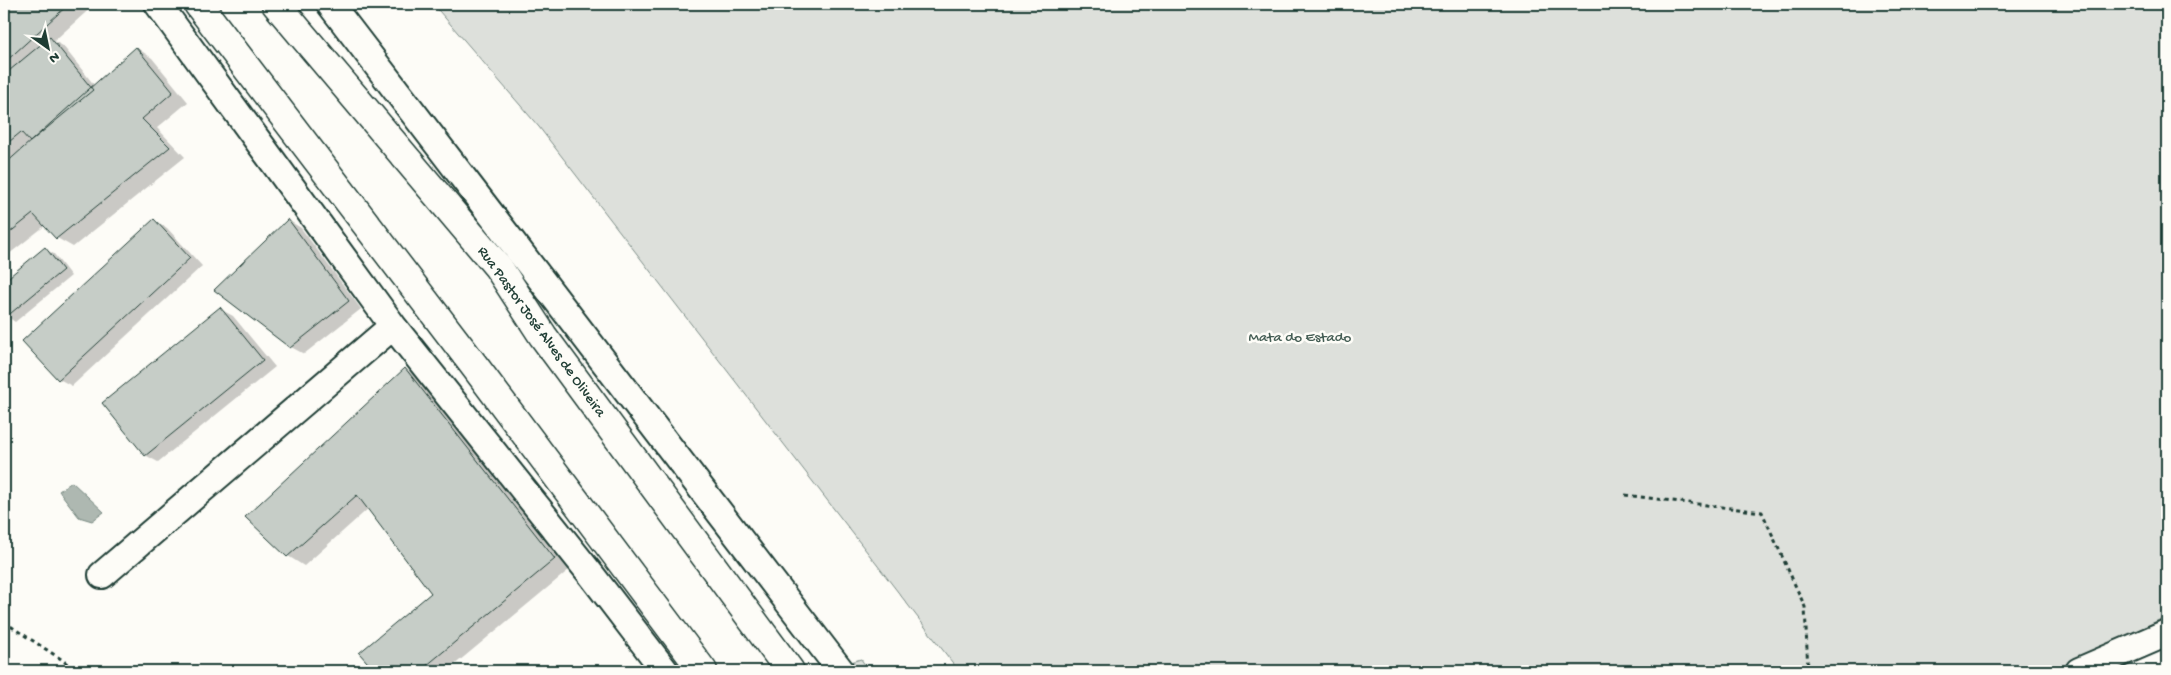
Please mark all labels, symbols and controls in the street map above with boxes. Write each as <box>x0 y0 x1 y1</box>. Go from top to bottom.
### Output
north arrow <box>22 22 72 72</box>
text: N <box>45 47 62 66</box>
street label: Rua Pastor José Alves de Oliveira <box>473 243 609 421</box>
park label: Mata do Estado <box>1249 329 1352 347</box>

